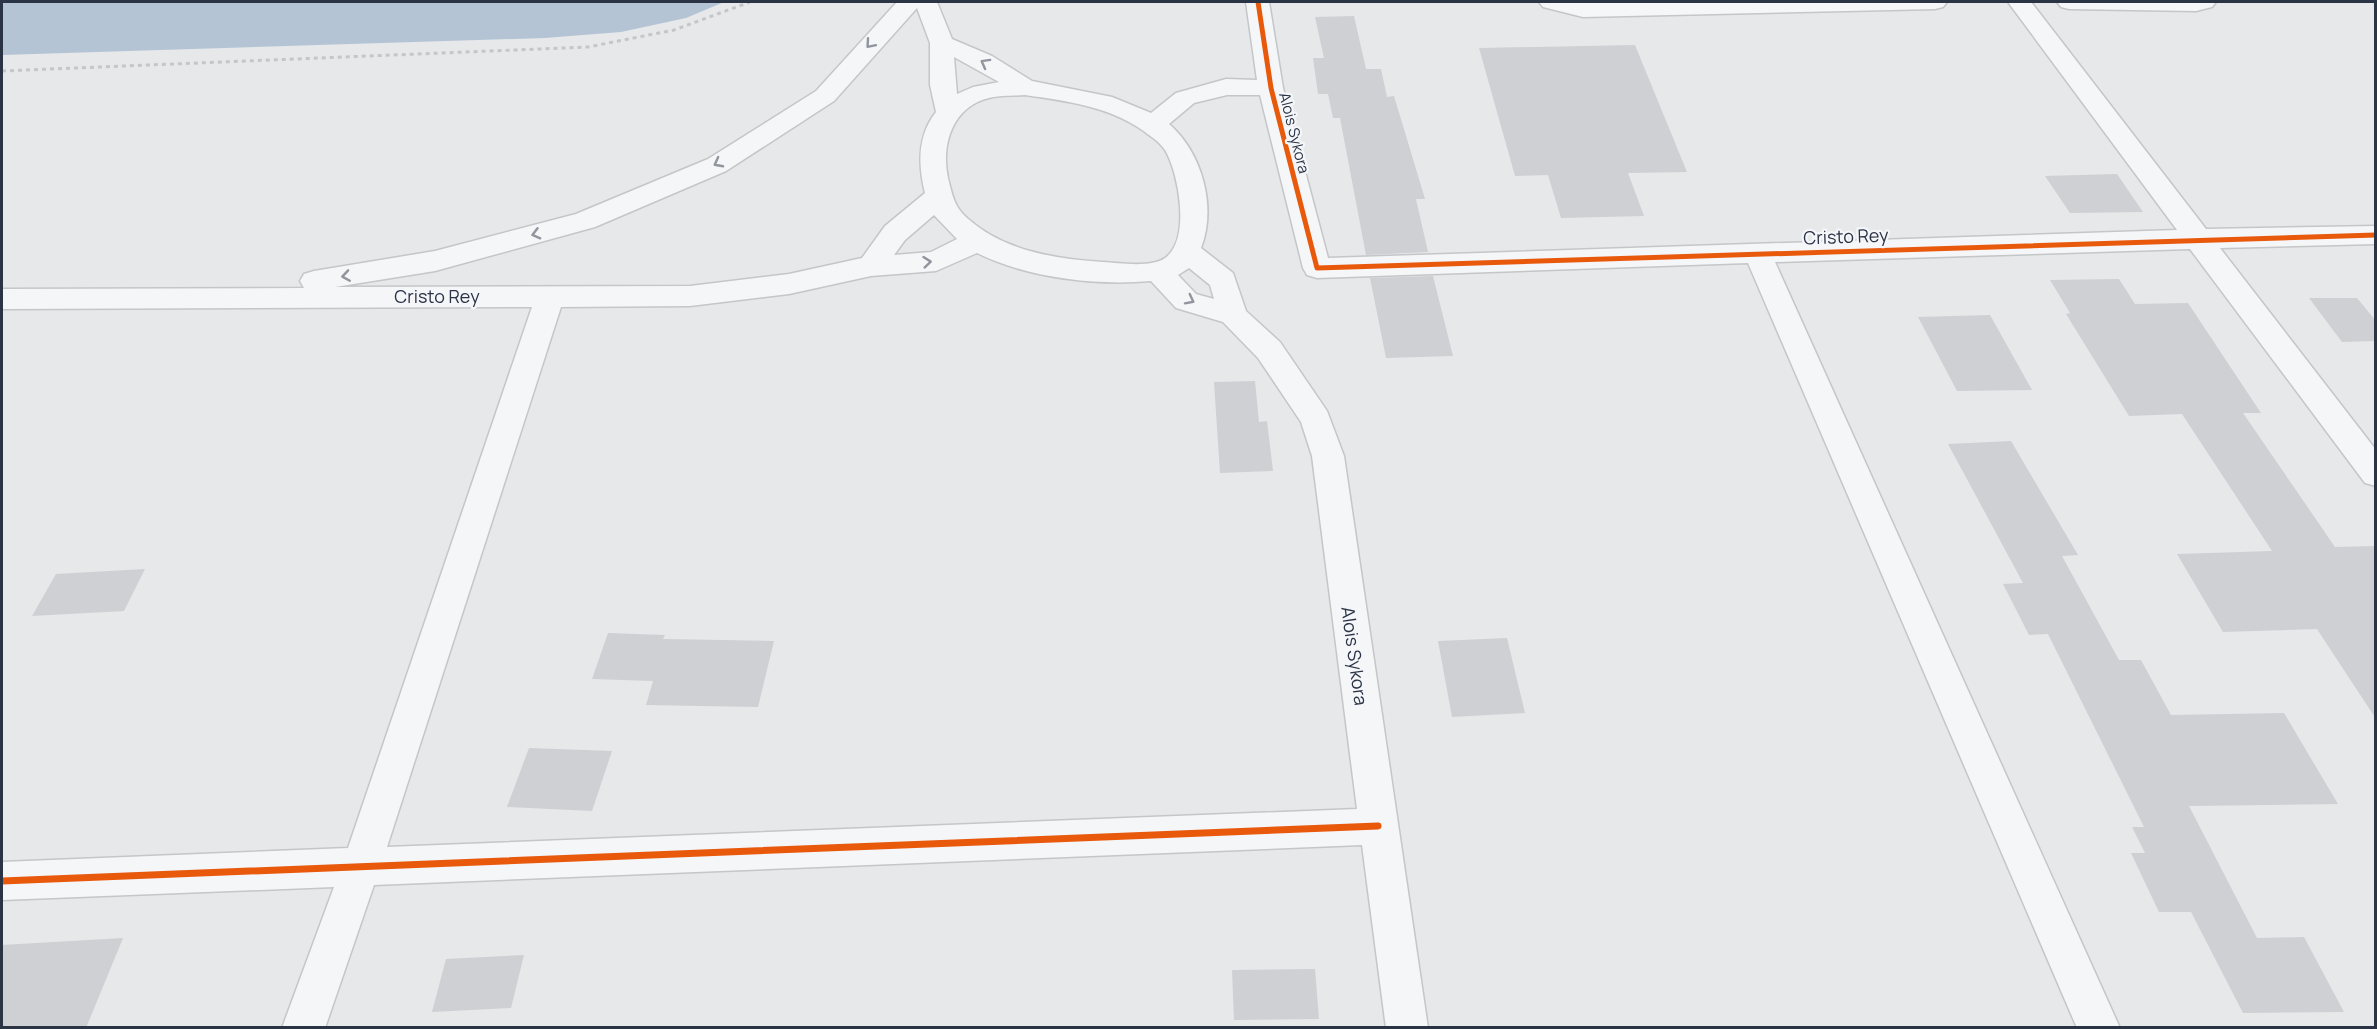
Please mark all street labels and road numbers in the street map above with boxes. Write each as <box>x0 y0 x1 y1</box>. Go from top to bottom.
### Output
street label: Alois Sykora <box>1274 90 1315 176</box>
street label: Cristo Rey <box>1803 223 1890 249</box>
street label: Cristo Rey <box>394 284 480 308</box>
street label: Alois Sykora <box>1336 605 1374 707</box>

